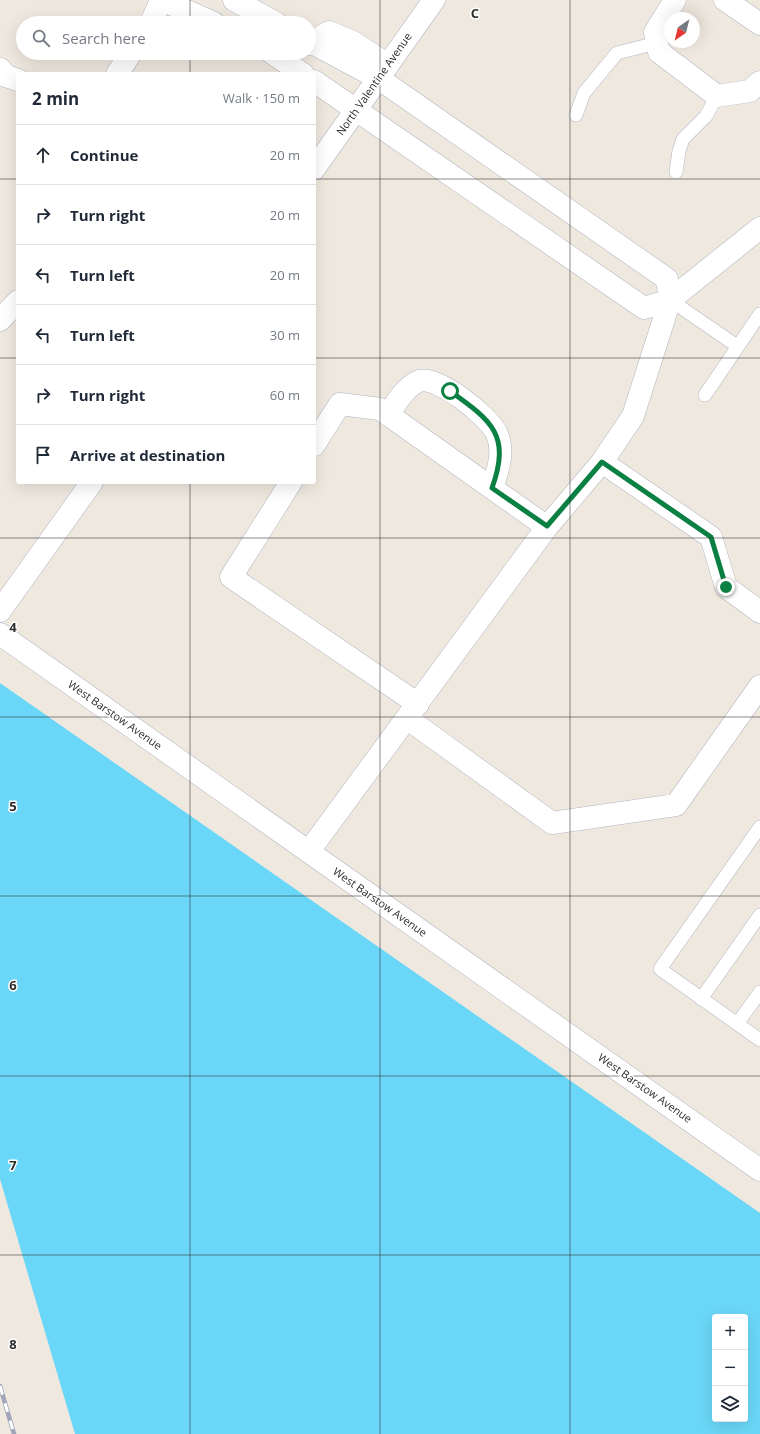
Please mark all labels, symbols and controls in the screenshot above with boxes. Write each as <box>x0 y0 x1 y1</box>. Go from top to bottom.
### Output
text: C <box>471 4 479 22</box>
north arrow <box>664 12 700 48</box>
search box <box>16 16 316 60</box>
icon: search <box>30 27 52 49</box>
text: Search here <box>62 28 146 48</box>
street label: North Valentine Avenue <box>332 29 415 138</box>
text: 2 min <box>32 87 79 110</box>
text: Walk · 150 m <box>223 89 300 107</box>
icon: ahead <box>32 144 54 166</box>
text: Continue <box>70 145 138 165</box>
text: 20 m <box>270 146 300 164</box>
icon: right <box>32 204 54 226</box>
text: Turn right <box>70 205 145 225</box>
text: 20 m <box>270 206 300 224</box>
icon: left <box>32 264 54 286</box>
text: Turn left <box>70 265 135 285</box>
text: 20 m <box>270 266 300 284</box>
icon: left <box>32 324 54 346</box>
text: Turn left <box>70 325 135 345</box>
text: 30 m <box>270 326 300 344</box>
route start <box>441 382 459 400</box>
icon: right <box>32 384 54 406</box>
text: Turn right <box>70 385 145 405</box>
text: 60 m <box>270 386 300 404</box>
icon: arrive <box>32 444 54 466</box>
text: Arrive at destination <box>70 445 225 465</box>
route end <box>717 578 735 596</box>
text: 4 <box>9 618 17 636</box>
street label: West Barstow Avenue <box>65 676 165 753</box>
text: 5 <box>9 797 17 815</box>
street label: West Barstow Avenue <box>330 863 430 940</box>
text: 6 <box>9 976 17 994</box>
street label: West Barstow Avenue <box>595 1049 695 1126</box>
text: 7 <box>9 1156 17 1174</box>
map controls <box>712 1314 748 1422</box>
button: + <box>712 1314 748 1350</box>
text: 8 <box>9 1335 17 1353</box>
button: − <box>712 1350 748 1386</box>
button: layers <box>712 1386 748 1422</box>

